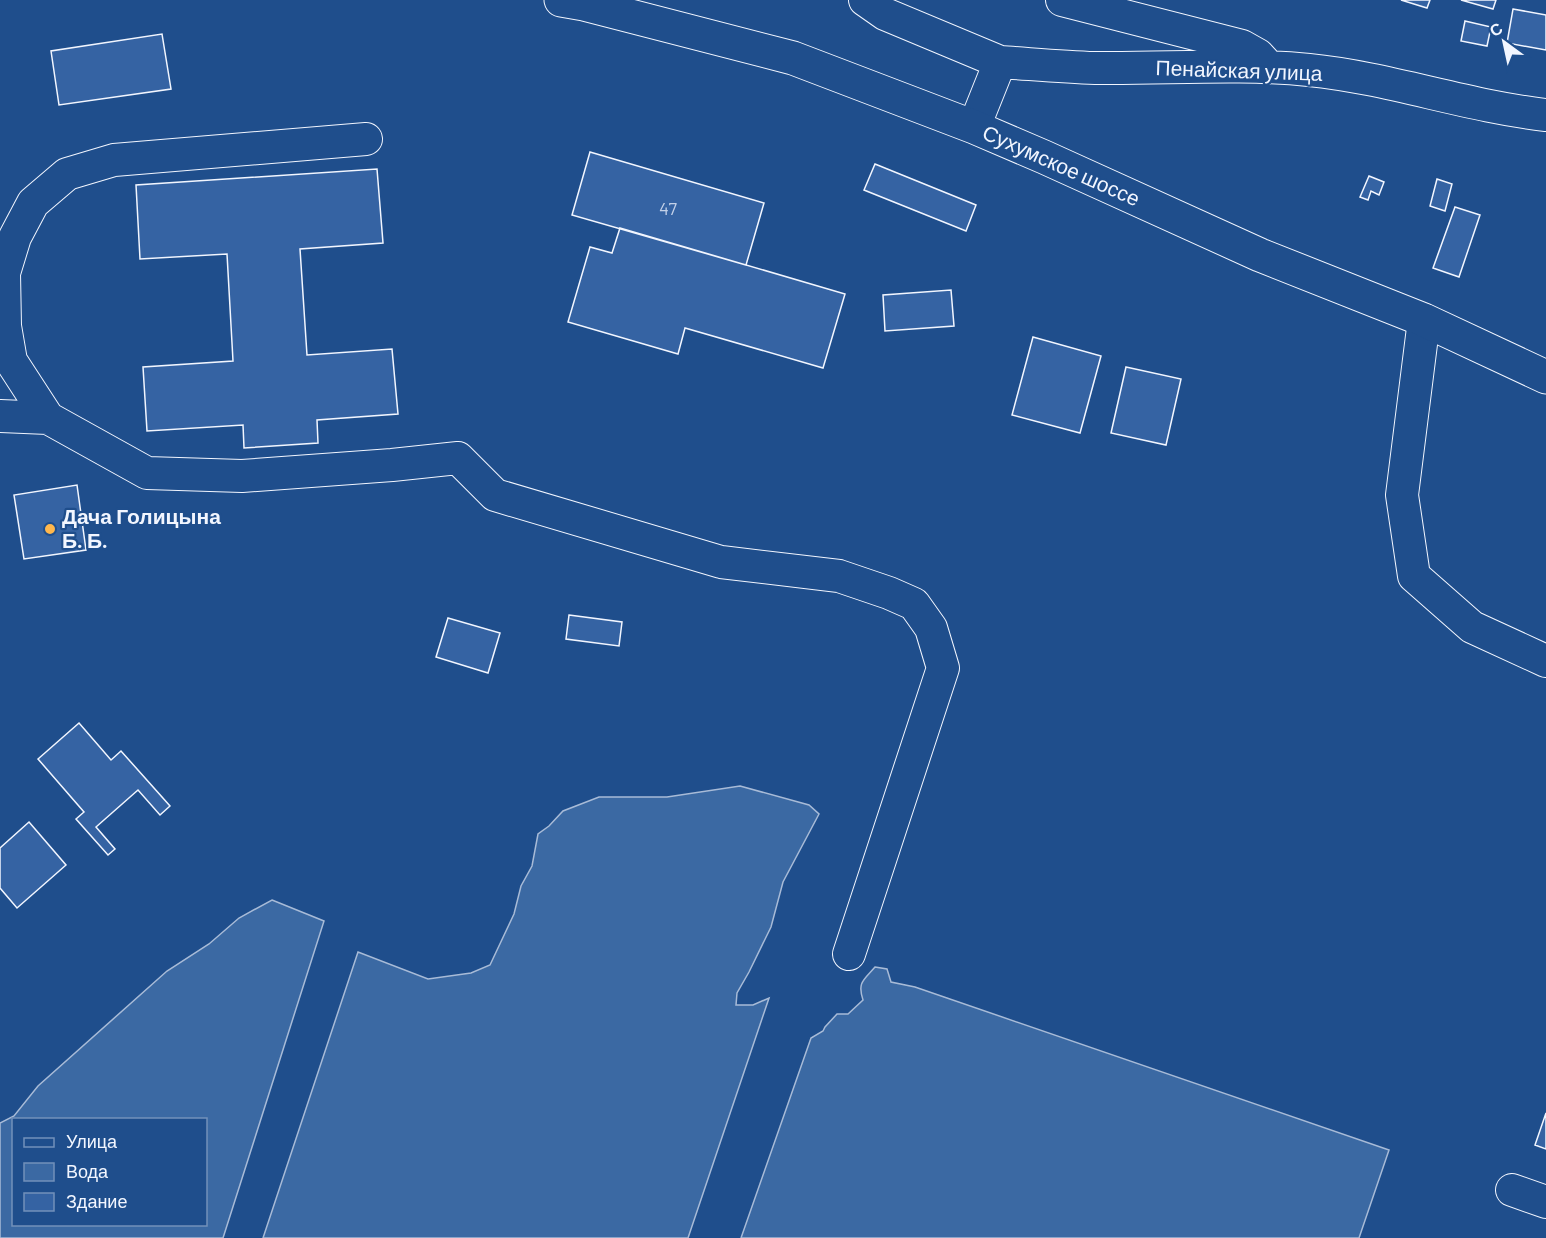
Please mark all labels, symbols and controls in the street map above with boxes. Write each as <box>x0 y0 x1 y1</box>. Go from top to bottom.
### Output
north arrow <box>1474 12 1534 72</box>
text: С <box>1486 18 1506 40</box>
street label: Пенайская улица <box>1155 54 1323 85</box>
street label: Сухумское шоссе <box>979 119 1144 211</box>
house number: 47 <box>659 197 677 219</box>
place label: Дача Голицына Б. Б. <box>62 503 221 552</box>
marker: Дача Голицына Б. Б. <box>43 522 57 536</box>
legend <box>12 1118 207 1226</box>
text: Улица <box>66 1130 118 1152</box>
text: Вода <box>66 1160 109 1182</box>
text: Здание <box>66 1190 127 1212</box>

